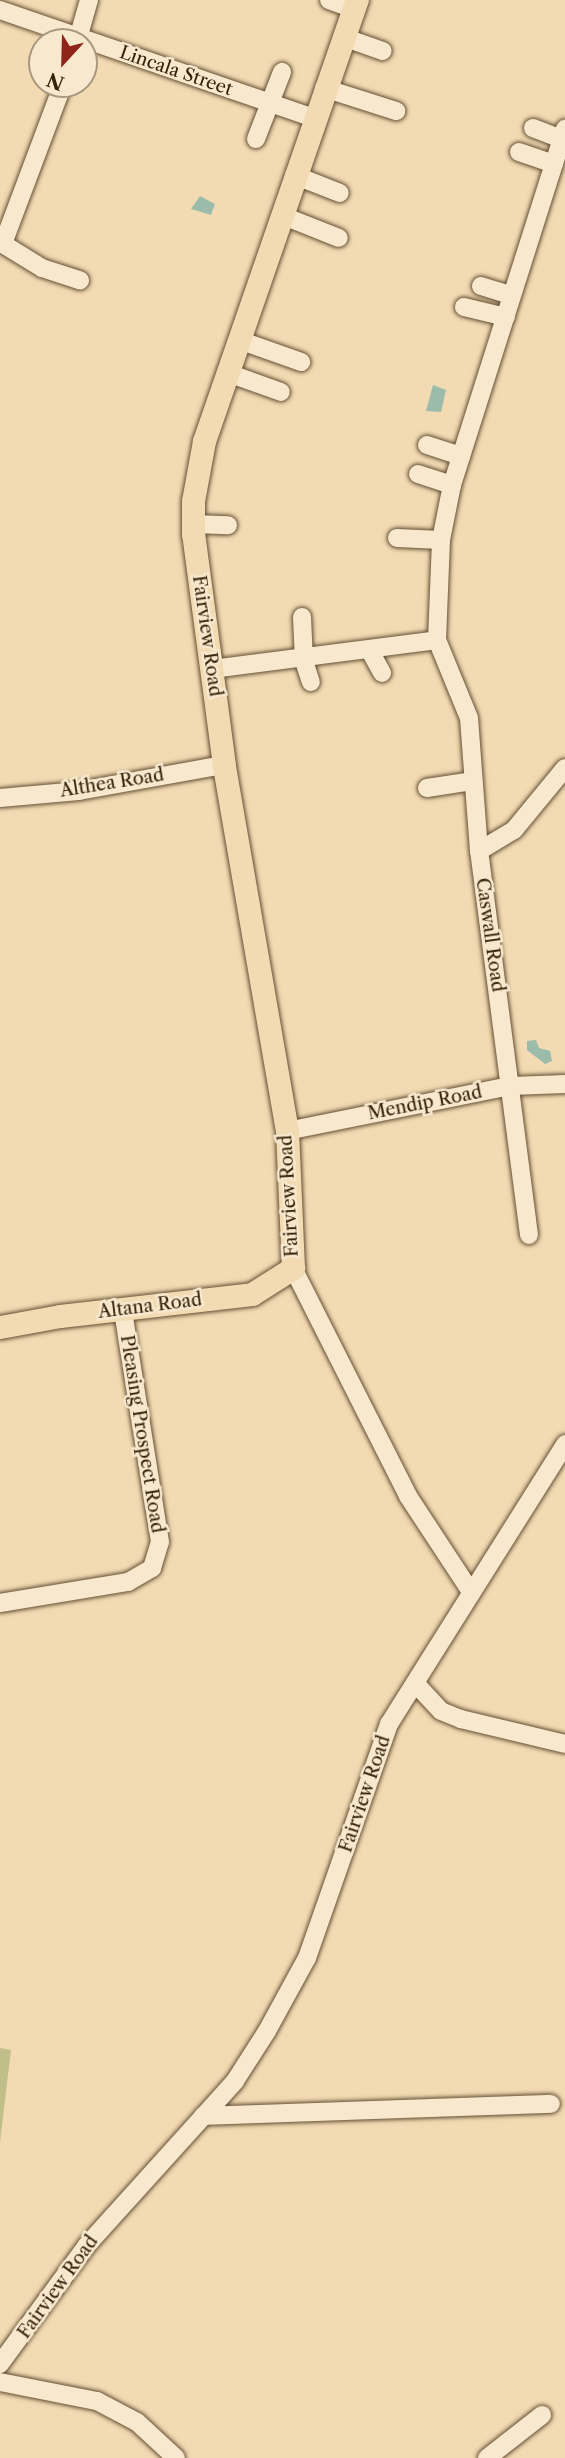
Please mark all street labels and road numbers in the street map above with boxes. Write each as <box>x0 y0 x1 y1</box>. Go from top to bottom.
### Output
street label: Lincala Street <box>117 42 235 100</box>
street label: Fairview Road <box>188 574 226 698</box>
street label: Althea Road <box>58 764 166 802</box>
street label: Caswall Road <box>471 877 509 993</box>
street label: Mendip Road <box>366 1081 484 1125</box>
street label: Fairview Road <box>275 1134 303 1258</box>
street label: Altana Road <box>97 1289 203 1323</box>
street label: Pleasing Prospect Road <box>116 1333 168 1535</box>
street label: Fairview Road <box>335 1732 395 1856</box>
street label: Fairview Road <box>13 2231 103 2343</box>

